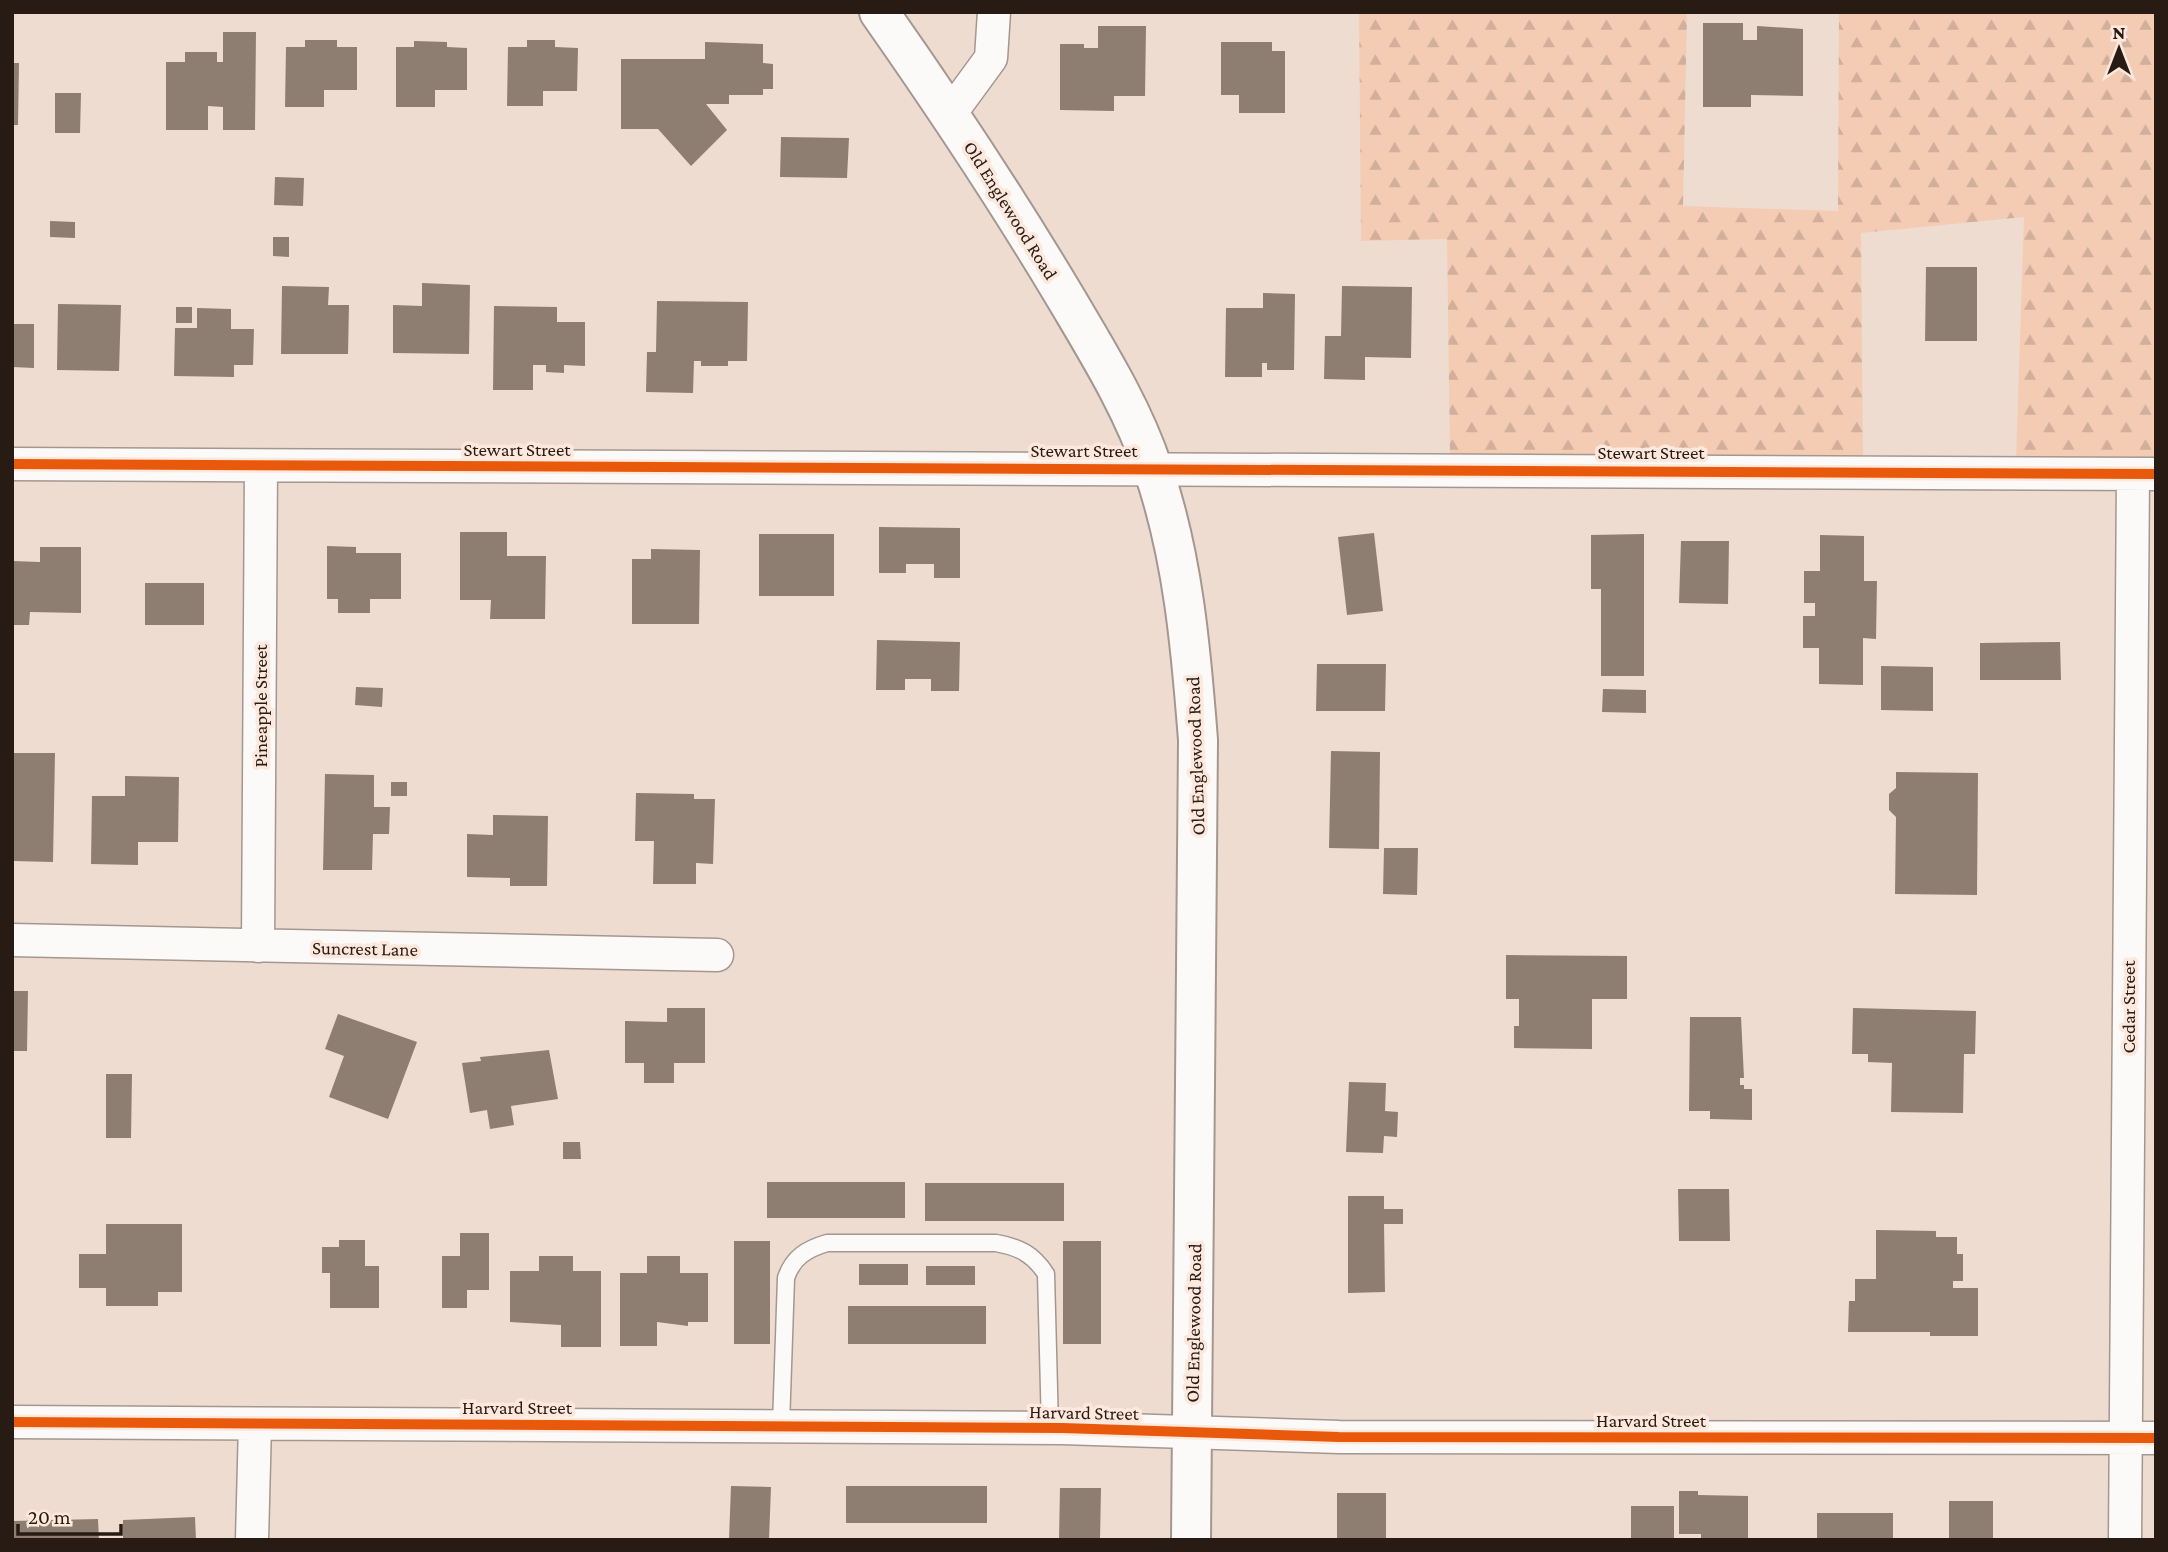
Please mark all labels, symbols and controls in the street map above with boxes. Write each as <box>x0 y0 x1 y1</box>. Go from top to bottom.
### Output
north arrow <box>2084 14 2154 84</box>
text: N <box>2113 22 2126 43</box>
street label: Old Englewood Road <box>960 137 1062 283</box>
street label: Stewart Street <box>463 439 571 460</box>
street label: Stewart Street <box>1030 440 1138 461</box>
street label: Stewart Street <box>1597 442 1705 463</box>
street label: Pineapple Street <box>250 644 271 768</box>
street label: Old Englewood Road <box>1182 676 1209 836</box>
street label: Suncrest Lane <box>312 937 418 960</box>
street label: Cedar Street <box>2118 960 2139 1054</box>
street label: Old Englewood Road <box>1182 1243 1205 1403</box>
street label: Harvard Street <box>462 1397 573 1418</box>
street label: Harvard Street <box>1029 1401 1140 1424</box>
street label: Harvard Street <box>1596 1410 1707 1431</box>
scale bar <box>18 1492 121 1536</box>
text: 20 m <box>28 1505 71 1529</box>

